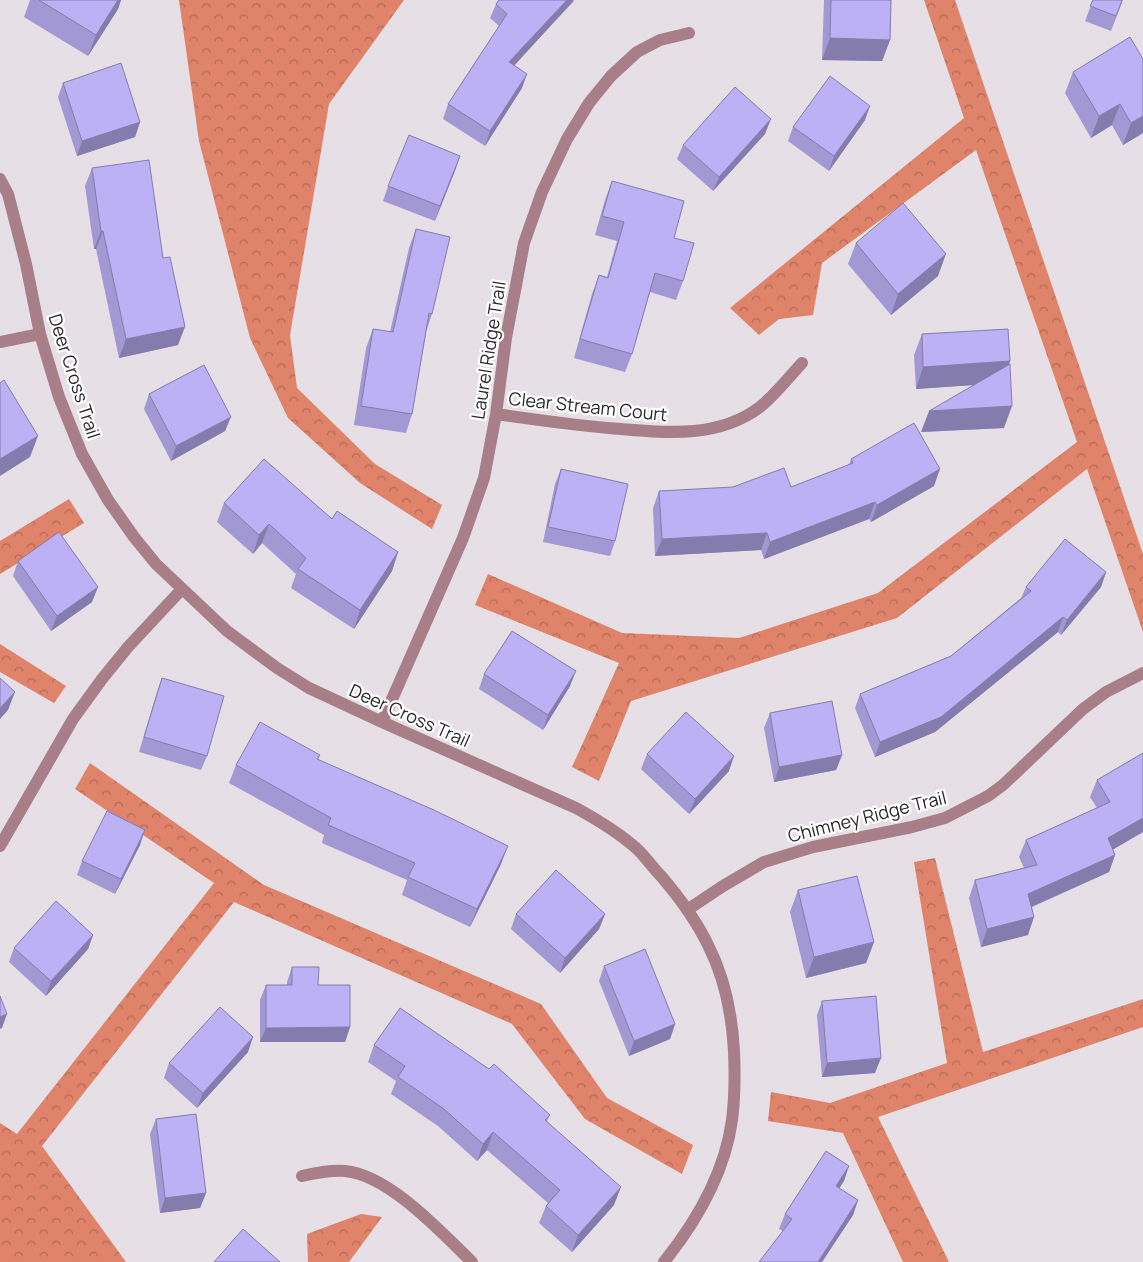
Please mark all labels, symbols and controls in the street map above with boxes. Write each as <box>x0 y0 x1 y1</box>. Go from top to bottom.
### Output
street label: Laurel Ridge Trail <box>465 279 511 421</box>
street label: Deer Cross Trail <box>44 311 106 441</box>
street label: Clear Stream Court <box>508 386 668 426</box>
street label: Deer Cross Trail <box>346 678 474 752</box>
street label: Chimney Ridge Trail <box>785 785 949 847</box>

